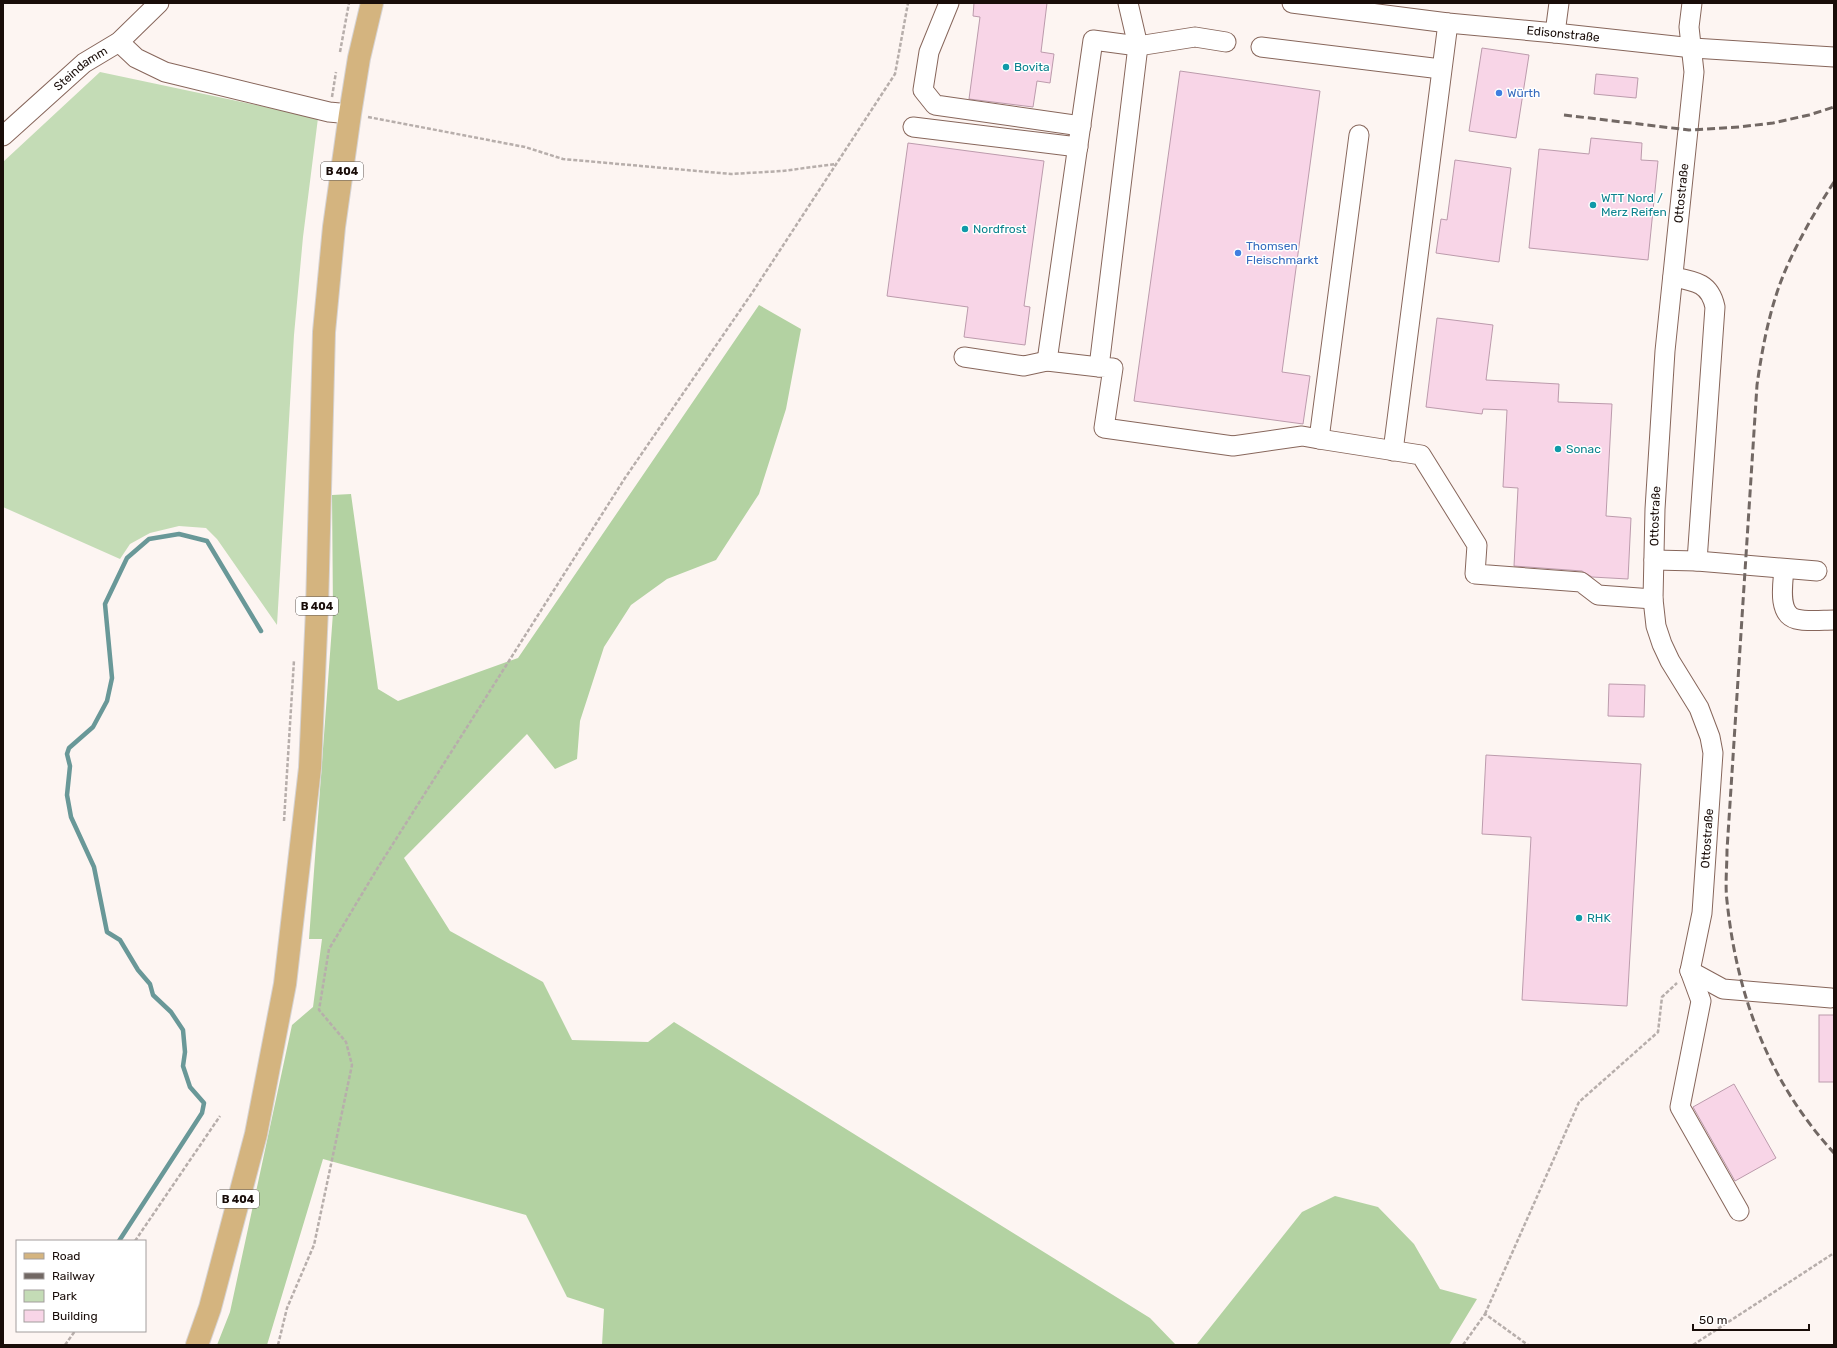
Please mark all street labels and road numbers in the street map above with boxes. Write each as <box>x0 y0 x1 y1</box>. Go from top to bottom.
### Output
street label: Edisonstraße <box>1526 23 1601 45</box>
street label: Steindamm <box>51 44 110 94</box>
road number: B 404 <box>321 162 363 180</box>
street label: Ottostraße <box>1671 162 1691 224</box>
street label: Ottostraße <box>1647 485 1663 546</box>
road number: B 404 <box>296 597 338 615</box>
street label: Ottostraße <box>1698 808 1716 869</box>
road number: B 404 <box>217 1190 259 1208</box>

